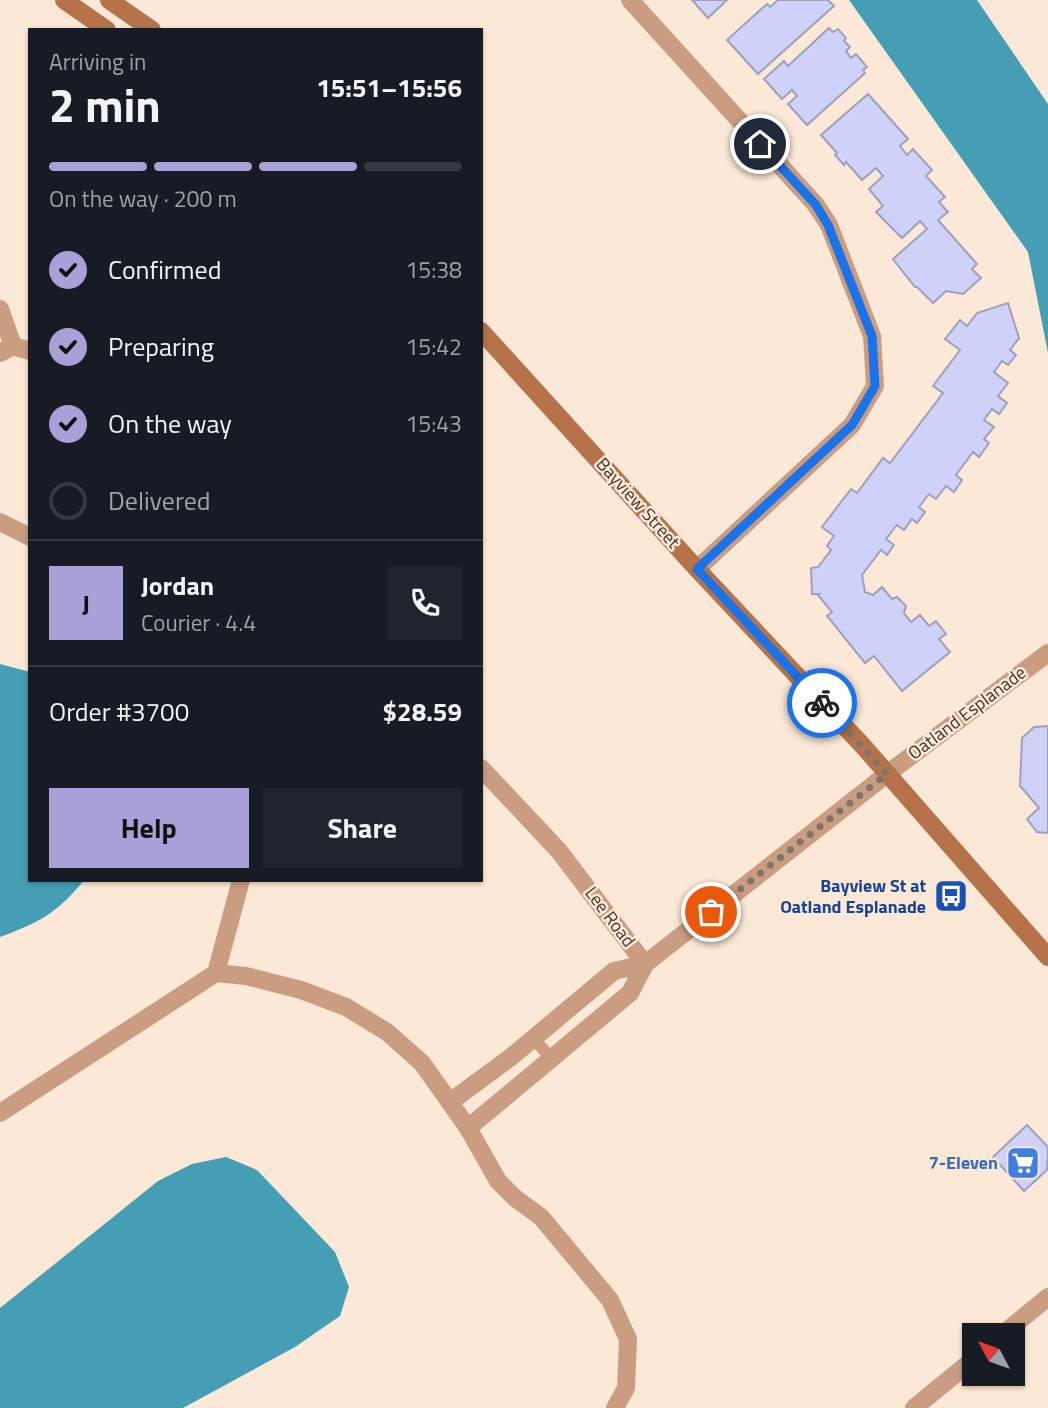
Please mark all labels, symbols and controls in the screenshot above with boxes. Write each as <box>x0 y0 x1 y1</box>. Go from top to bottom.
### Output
text: Arriving in <box>49 44 146 79</box>
text: 15:51–15:56 <box>316 68 462 107</box>
text: 2 min <box>49 70 161 140</box>
pin <box>730 114 790 174</box>
icon: home <box>741 125 779 163</box>
text: On the way · 200 m <box>49 181 237 216</box>
text: Confirmed <box>108 250 222 289</box>
icon: check <box>49 251 87 289</box>
text: 15:38 <box>405 252 462 287</box>
text: Preparing <box>108 327 214 366</box>
icon: check <box>49 328 87 366</box>
text: 15:42 <box>405 329 462 364</box>
text: On the way <box>108 404 232 443</box>
icon: check <box>49 405 87 443</box>
text: 15:43 <box>405 406 462 441</box>
street label: Bayview Street <box>590 451 687 555</box>
text: Delivered <box>108 481 211 520</box>
text: Jordan <box>141 566 214 605</box>
button: phone <box>388 566 462 640</box>
text: J <box>82 584 90 623</box>
text: Courier · 4.4 <box>141 605 256 640</box>
street label: Oatland Esplanade <box>902 659 1031 766</box>
courier <box>787 668 857 738</box>
icon: bike <box>803 684 841 722</box>
text: Order #3700 <box>49 692 189 731</box>
text: $28.59 <box>383 692 462 731</box>
button: Help <box>49 788 249 868</box>
button: Share <box>263 788 462 868</box>
place label: Bayview St at Oatland Esplanade <box>780 872 926 920</box>
bus stop icon: Bayview St at Oatland Esplanade <box>932 877 970 915</box>
street label: Lee Road <box>579 881 642 953</box>
pin <box>681 882 741 942</box>
icon: bag <box>692 893 730 931</box>
supermarket icon: 7-Eleven <box>1004 1144 1042 1182</box>
place label: 7-Eleven <box>929 1149 998 1176</box>
north arrow <box>962 1323 1026 1386</box>
map controls <box>962 1323 1025 1386</box>

